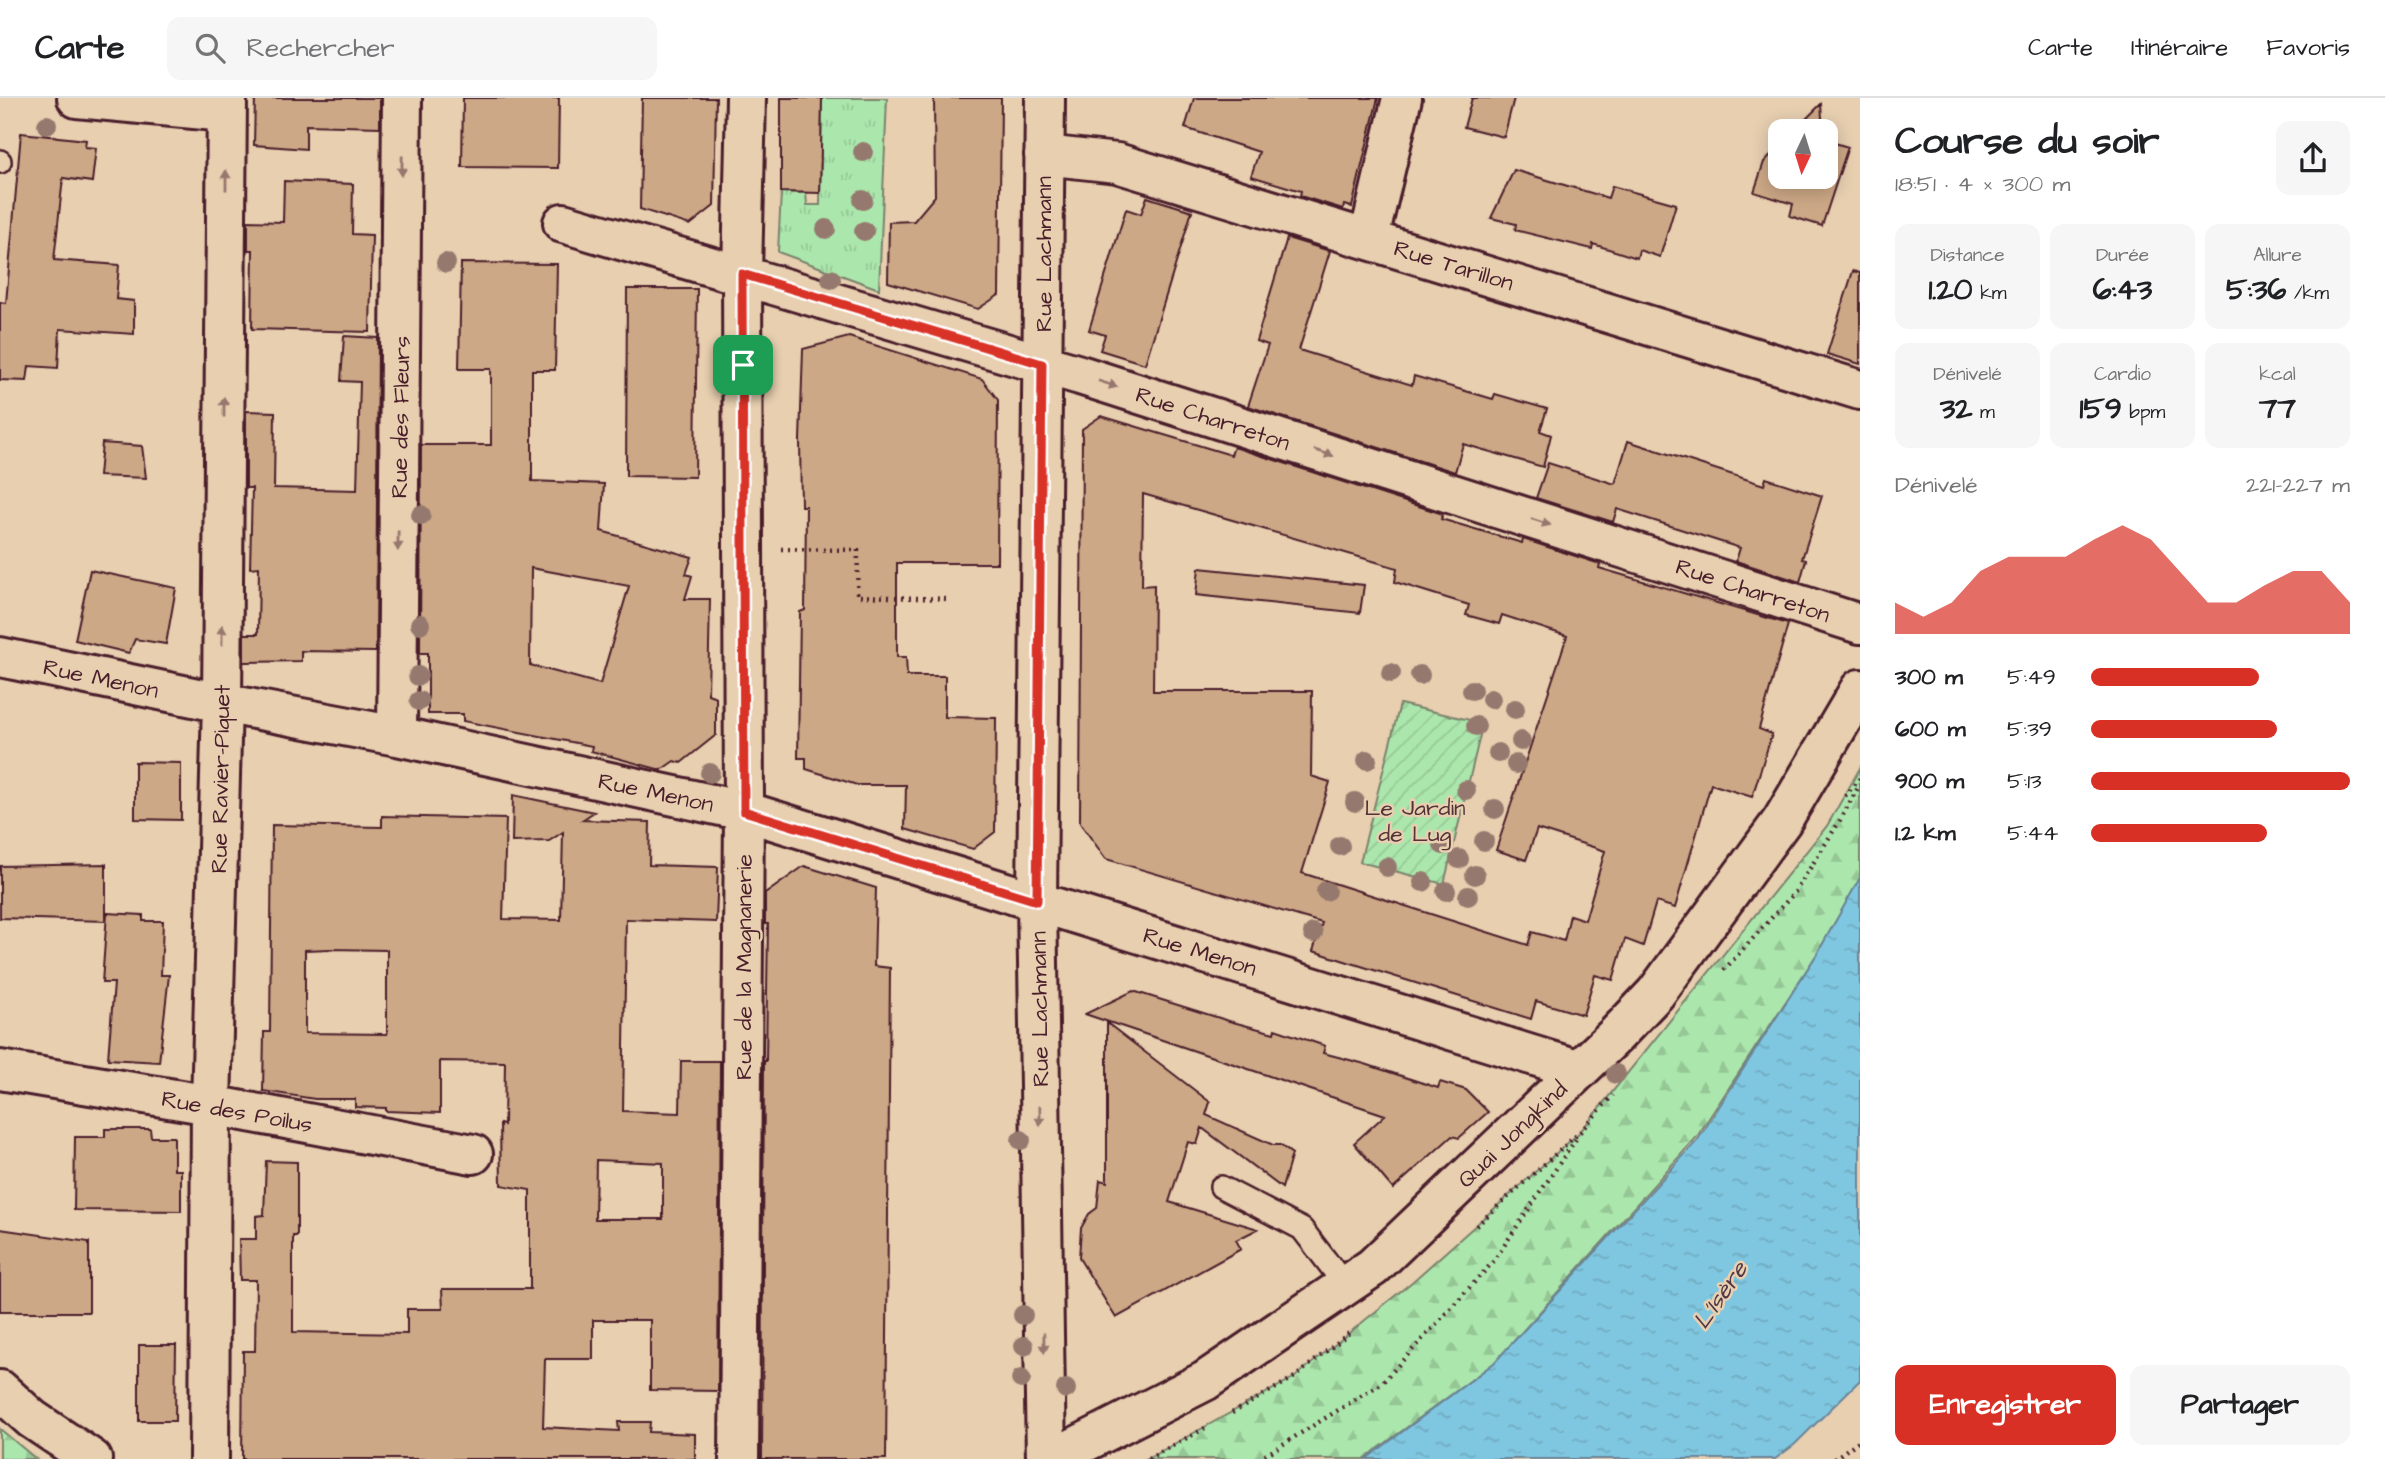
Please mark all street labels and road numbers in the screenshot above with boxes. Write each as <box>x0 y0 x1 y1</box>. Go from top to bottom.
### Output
street label: Rue Lachmann <box>1028 176 1060 332</box>
street label: Rue Tarillon <box>1390 233 1517 299</box>
street label: Rue des Fleurs <box>384 335 418 499</box>
street label: Rue Charreton <box>1131 379 1294 459</box>
street label: Rue Charreton <box>1671 551 1834 631</box>
street label: Rue Menon <box>40 651 161 707</box>
street label: Rue Ravier-Piquet <box>203 684 239 874</box>
street label: Rue Menon <box>595 765 716 821</box>
street label: Rue de la Magnanerie <box>728 854 761 1080</box>
street label: Rue Menon <box>1139 920 1260 984</box>
street label: Rue Lachmann <box>1023 931 1057 1087</box>
street label: Quai Jongkind <box>1451 1074 1576 1196</box>
street label: Rue des Poilus <box>159 1083 315 1141</box>

